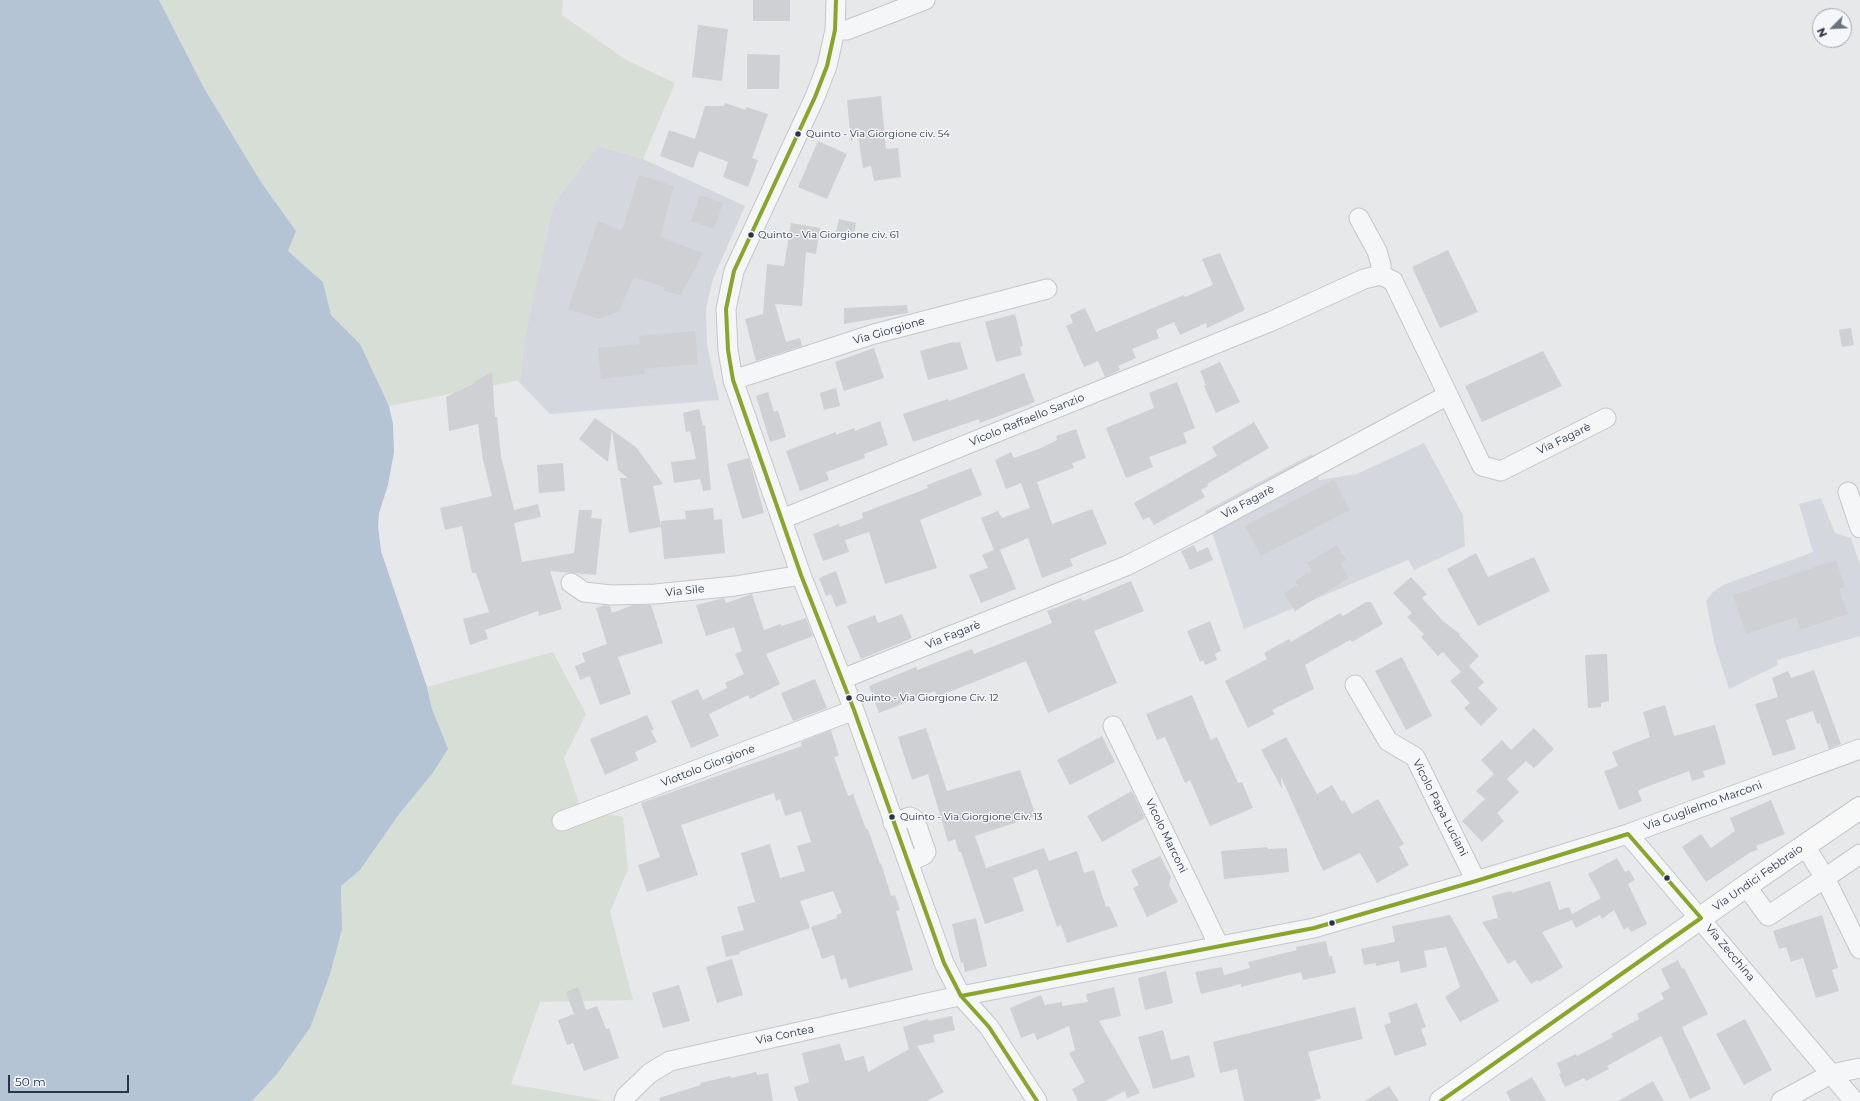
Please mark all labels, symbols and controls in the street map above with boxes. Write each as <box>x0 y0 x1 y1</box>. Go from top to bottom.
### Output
north arrow <box>1812 8 1852 48</box>
text: N <box>1814 26 1830 39</box>
place label: Quinto - Via Giorgione civ. 54 <box>806 128 950 140</box>
marker: Quinto - Via Giorgione civ. 54 <box>793 129 803 139</box>
place label: Quinto - Via Giorgione civ. 61 <box>758 229 899 241</box>
marker: Quinto - Via Giorgione civ. 61 <box>746 230 756 240</box>
street label: Via Giorgione <box>852 314 926 348</box>
street label: Vicolo Raffaello Sanzio <box>968 391 1086 449</box>
street label: Via Fagarè <box>1535 420 1593 458</box>
street label: Via Fagarè <box>1219 483 1277 521</box>
street label: Via Sile <box>665 582 705 600</box>
street label: Via Fagarè <box>924 618 982 652</box>
place label: Quinto - Via Giorgione Civ. 12 <box>856 692 998 704</box>
marker: Quinto - Via Giorgione Civ. 12 <box>844 693 854 703</box>
street label: Viottolo Giorgione <box>659 742 757 790</box>
street label: Vicolo Papa Luciani <box>1410 757 1470 859</box>
street label: Via Guglielmo Marconi <box>1642 778 1764 834</box>
street label: Vicolo Marconi <box>1142 797 1190 875</box>
place label: Quinto - Via Giorgione Civ. 13 <box>900 811 1042 823</box>
marker: Quinto - Via Giorgione Civ. 13 <box>887 812 897 822</box>
street label: Via Undici Febbraio <box>1710 842 1806 914</box>
unlabelled marker <box>1662 873 1672 883</box>
unlabelled marker <box>1327 918 1337 928</box>
street label: Via Zecchina <box>1702 922 1758 984</box>
street label: Via Contea <box>755 1022 815 1048</box>
scale bar <box>10 1067 131 1093</box>
text: 50 m <box>15 1074 46 1089</box>

